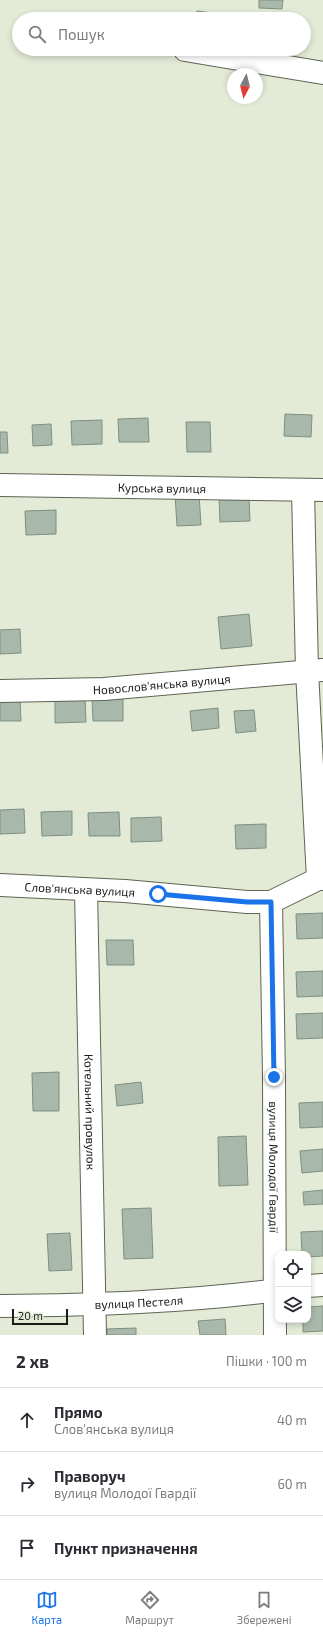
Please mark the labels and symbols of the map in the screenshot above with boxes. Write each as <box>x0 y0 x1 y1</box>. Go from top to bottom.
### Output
north arrow <box>227 68 263 104</box>
street label: Курська вулиця <box>118 480 206 496</box>
street label: Новослов'янська вулиця <box>93 671 231 696</box>
street label: Слов'янська вулиця <box>24 879 136 899</box>
route start <box>149 885 167 903</box>
street label: Котельний провулок <box>82 1054 99 1171</box>
route end <box>265 1068 283 1086</box>
street label: вулиця Молодої Гвардії <box>266 1101 282 1234</box>
street label: вулиця Пестеля <box>94 1292 184 1312</box>
scale bar <box>12 1307 68 1326</box>

